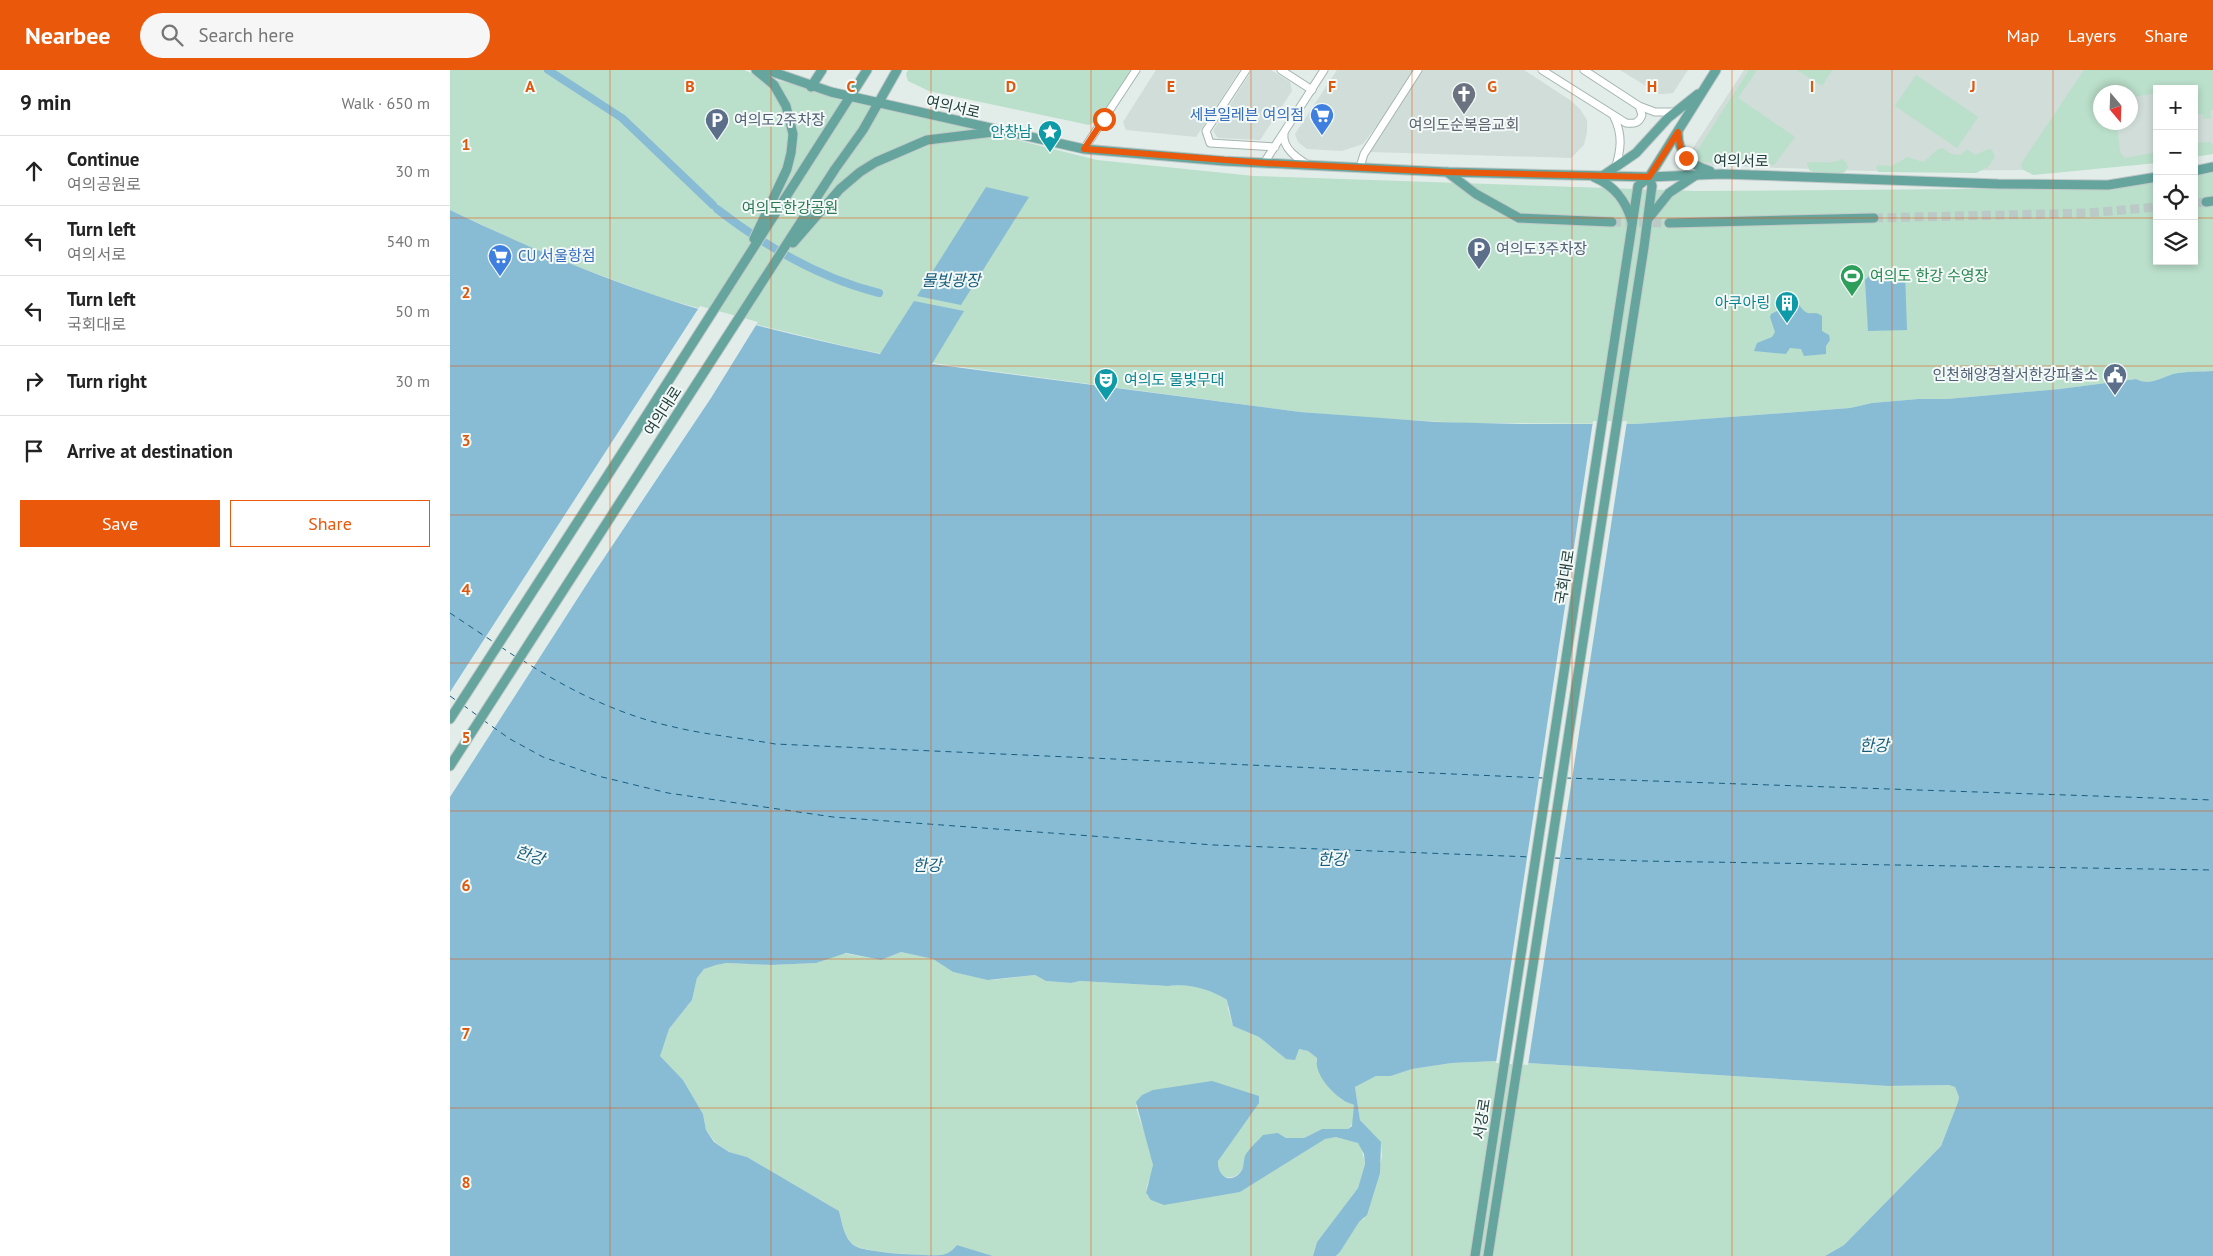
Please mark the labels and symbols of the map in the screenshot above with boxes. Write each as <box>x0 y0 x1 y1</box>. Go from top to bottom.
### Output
text: A <box>525 76 535 96</box>
text: B <box>685 76 695 96</box>
text: C <box>847 76 856 96</box>
text: D <box>1006 76 1016 96</box>
text: E <box>1167 76 1175 96</box>
text: F <box>1328 76 1336 96</box>
text: G <box>1487 76 1497 96</box>
text: H <box>1647 76 1657 96</box>
text: I <box>1810 76 1814 96</box>
text: J <box>1969 76 1976 96</box>
church icon: 여의도순복음교회 <box>1451 81 1477 115</box>
north arrow <box>2093 85 2138 130</box>
street label: 여의서로 <box>924 91 982 122</box>
supermarket icon: 세븐일레븐 여의점 <box>1309 102 1335 136</box>
place label: 세븐일레븐 여의점 <box>1190 105 1304 124</box>
parking icon: 여의도2주차장 <box>704 107 730 141</box>
route start <box>1093 108 1116 131</box>
place label: 여의도2주차장 <box>734 110 825 129</box>
place label: 여의도순복음교회 <box>1409 115 1519 134</box>
place icon: 안창남 <box>1037 119 1063 153</box>
place label: 안창남 <box>991 122 1032 141</box>
text: 1 <box>461 134 471 154</box>
route end <box>1675 147 1698 170</box>
street label: 여의서로 <box>1713 151 1769 170</box>
park label: 여의도한강공원 <box>742 198 838 217</box>
parking icon: 여의도3주차장 <box>1466 236 1492 270</box>
place label: 여의도3주차장 <box>1496 239 1587 258</box>
supermarket icon: CU 서울항점 <box>487 243 513 277</box>
place label: CU 서울항점 <box>518 246 596 265</box>
sports icon: 여의도 한강 수영장 <box>1839 263 1865 297</box>
place label: 여의도 한강 수영장 <box>1870 266 1989 285</box>
water label: 물빛광장 <box>922 270 983 290</box>
text: 2 <box>461 282 471 302</box>
building icon: 아쿠아링 <box>1774 290 1800 324</box>
place label: 아쿠아링 <box>1715 293 1770 312</box>
public building icon: 인천해양경찰서한강파출소 <box>2102 362 2128 396</box>
place label: 인천해양경찰서한강파출소 <box>1932 365 2098 384</box>
theatre icon: 여의도 물빛무대 <box>1093 367 1119 401</box>
place label: 여의도 물빛무대 <box>1124 370 1225 389</box>
street label: 여의대로 <box>640 382 686 439</box>
text: 3 <box>461 430 471 450</box>
street label: 국회대로 <box>1551 548 1578 606</box>
text: 4 <box>461 579 471 599</box>
text: 5 <box>461 727 471 747</box>
water label: 한강 <box>1859 735 1891 755</box>
water label: 한강 <box>513 841 549 870</box>
water label: 한강 <box>1317 849 1349 869</box>
water label: 한강 <box>912 855 944 875</box>
text: 6 <box>461 875 471 895</box>
text: 7 <box>461 1023 471 1043</box>
street label: 서강로 <box>1469 1097 1494 1141</box>
text: 8 <box>461 1172 471 1192</box>

